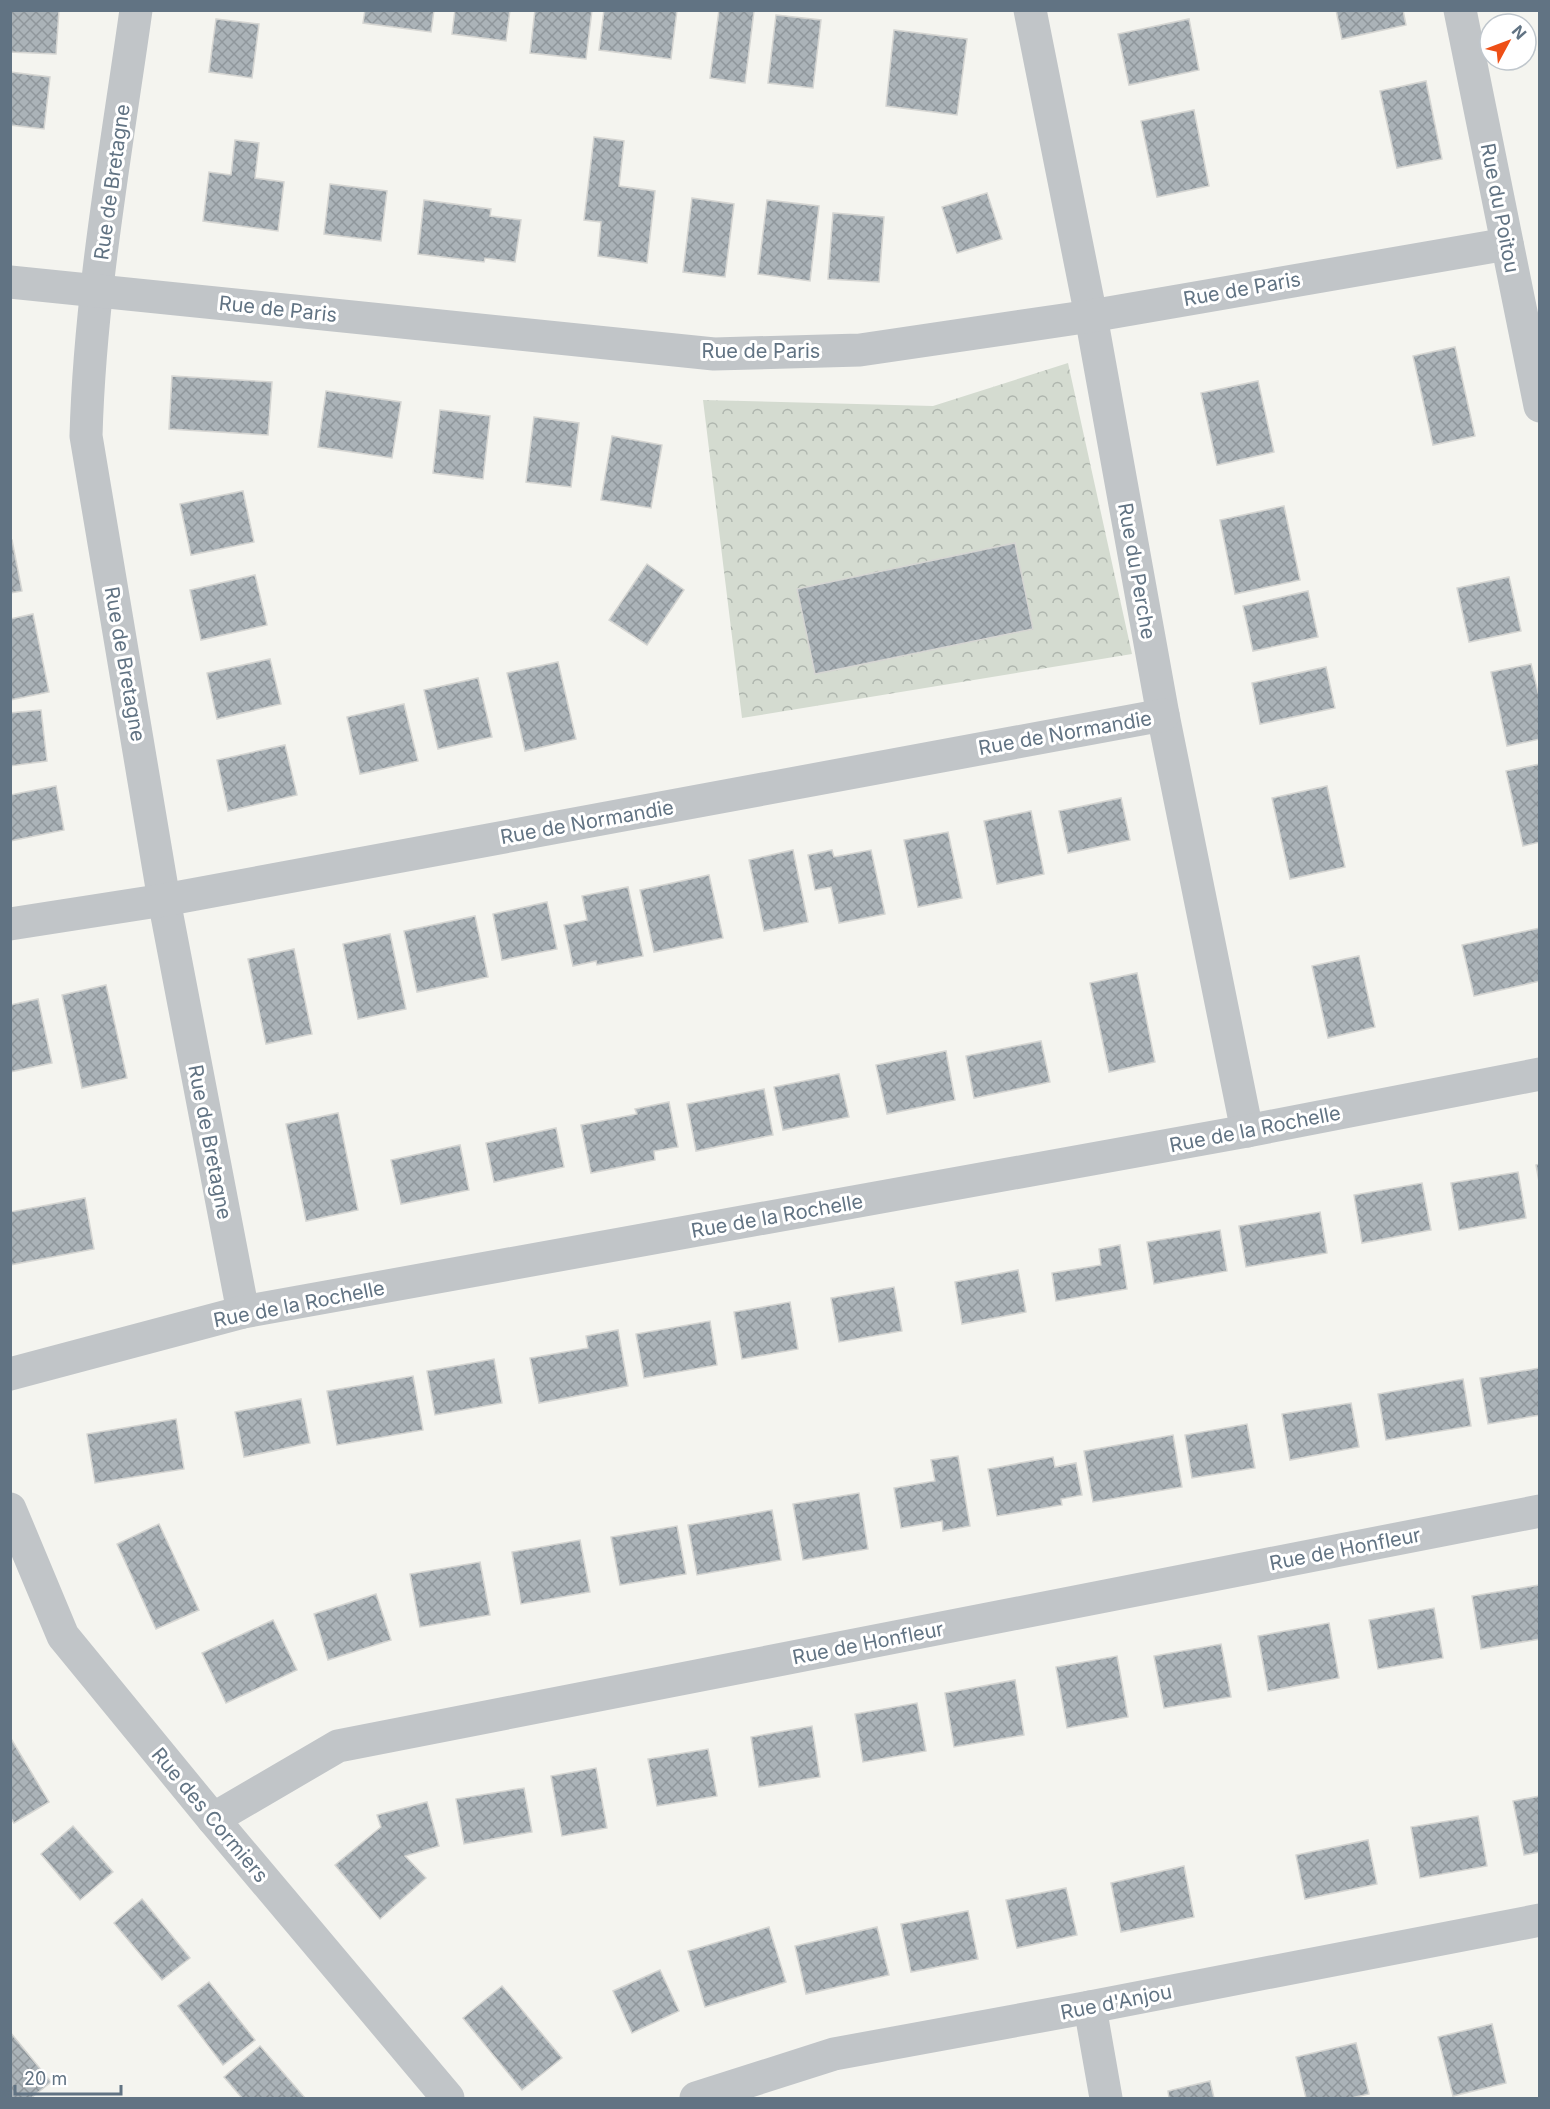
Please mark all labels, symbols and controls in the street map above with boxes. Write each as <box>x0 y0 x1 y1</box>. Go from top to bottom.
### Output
north arrow <box>1478 12 1538 72</box>
text: N <box>1508 21 1531 43</box>
street label: Rue de Bretagne <box>89 103 135 261</box>
street label: Rue du Poitou <box>1476 141 1524 275</box>
street label: Rue de Paris <box>1181 267 1303 311</box>
street label: Rue de Paris <box>218 291 338 327</box>
street label: Rue de Paris <box>702 339 820 363</box>
street label: Rue du Perche <box>1113 501 1161 641</box>
street label: Rue de Bretagne <box>100 585 150 743</box>
street label: Rue de Normandie <box>976 706 1154 760</box>
street label: Rue de Normandie <box>498 795 676 849</box>
street label: Rue de Bretagne <box>183 1063 237 1221</box>
street label: Rue de la Rochelle <box>1167 1101 1343 1157</box>
street label: Rue de la Rochelle <box>689 1189 865 1243</box>
street label: Rue de la Rochelle <box>211 1276 387 1332</box>
street label: Rue de Honfleur <box>1267 1522 1423 1575</box>
street label: Rue de Honfleur <box>790 1616 946 1669</box>
street label: Rue des Cormiers <box>147 1743 273 1887</box>
street label: Rue d'Anjou <box>1058 1979 1174 2025</box>
scale bar <box>15 2058 122 2096</box>
text: 20 m <box>24 2068 67 2089</box>

